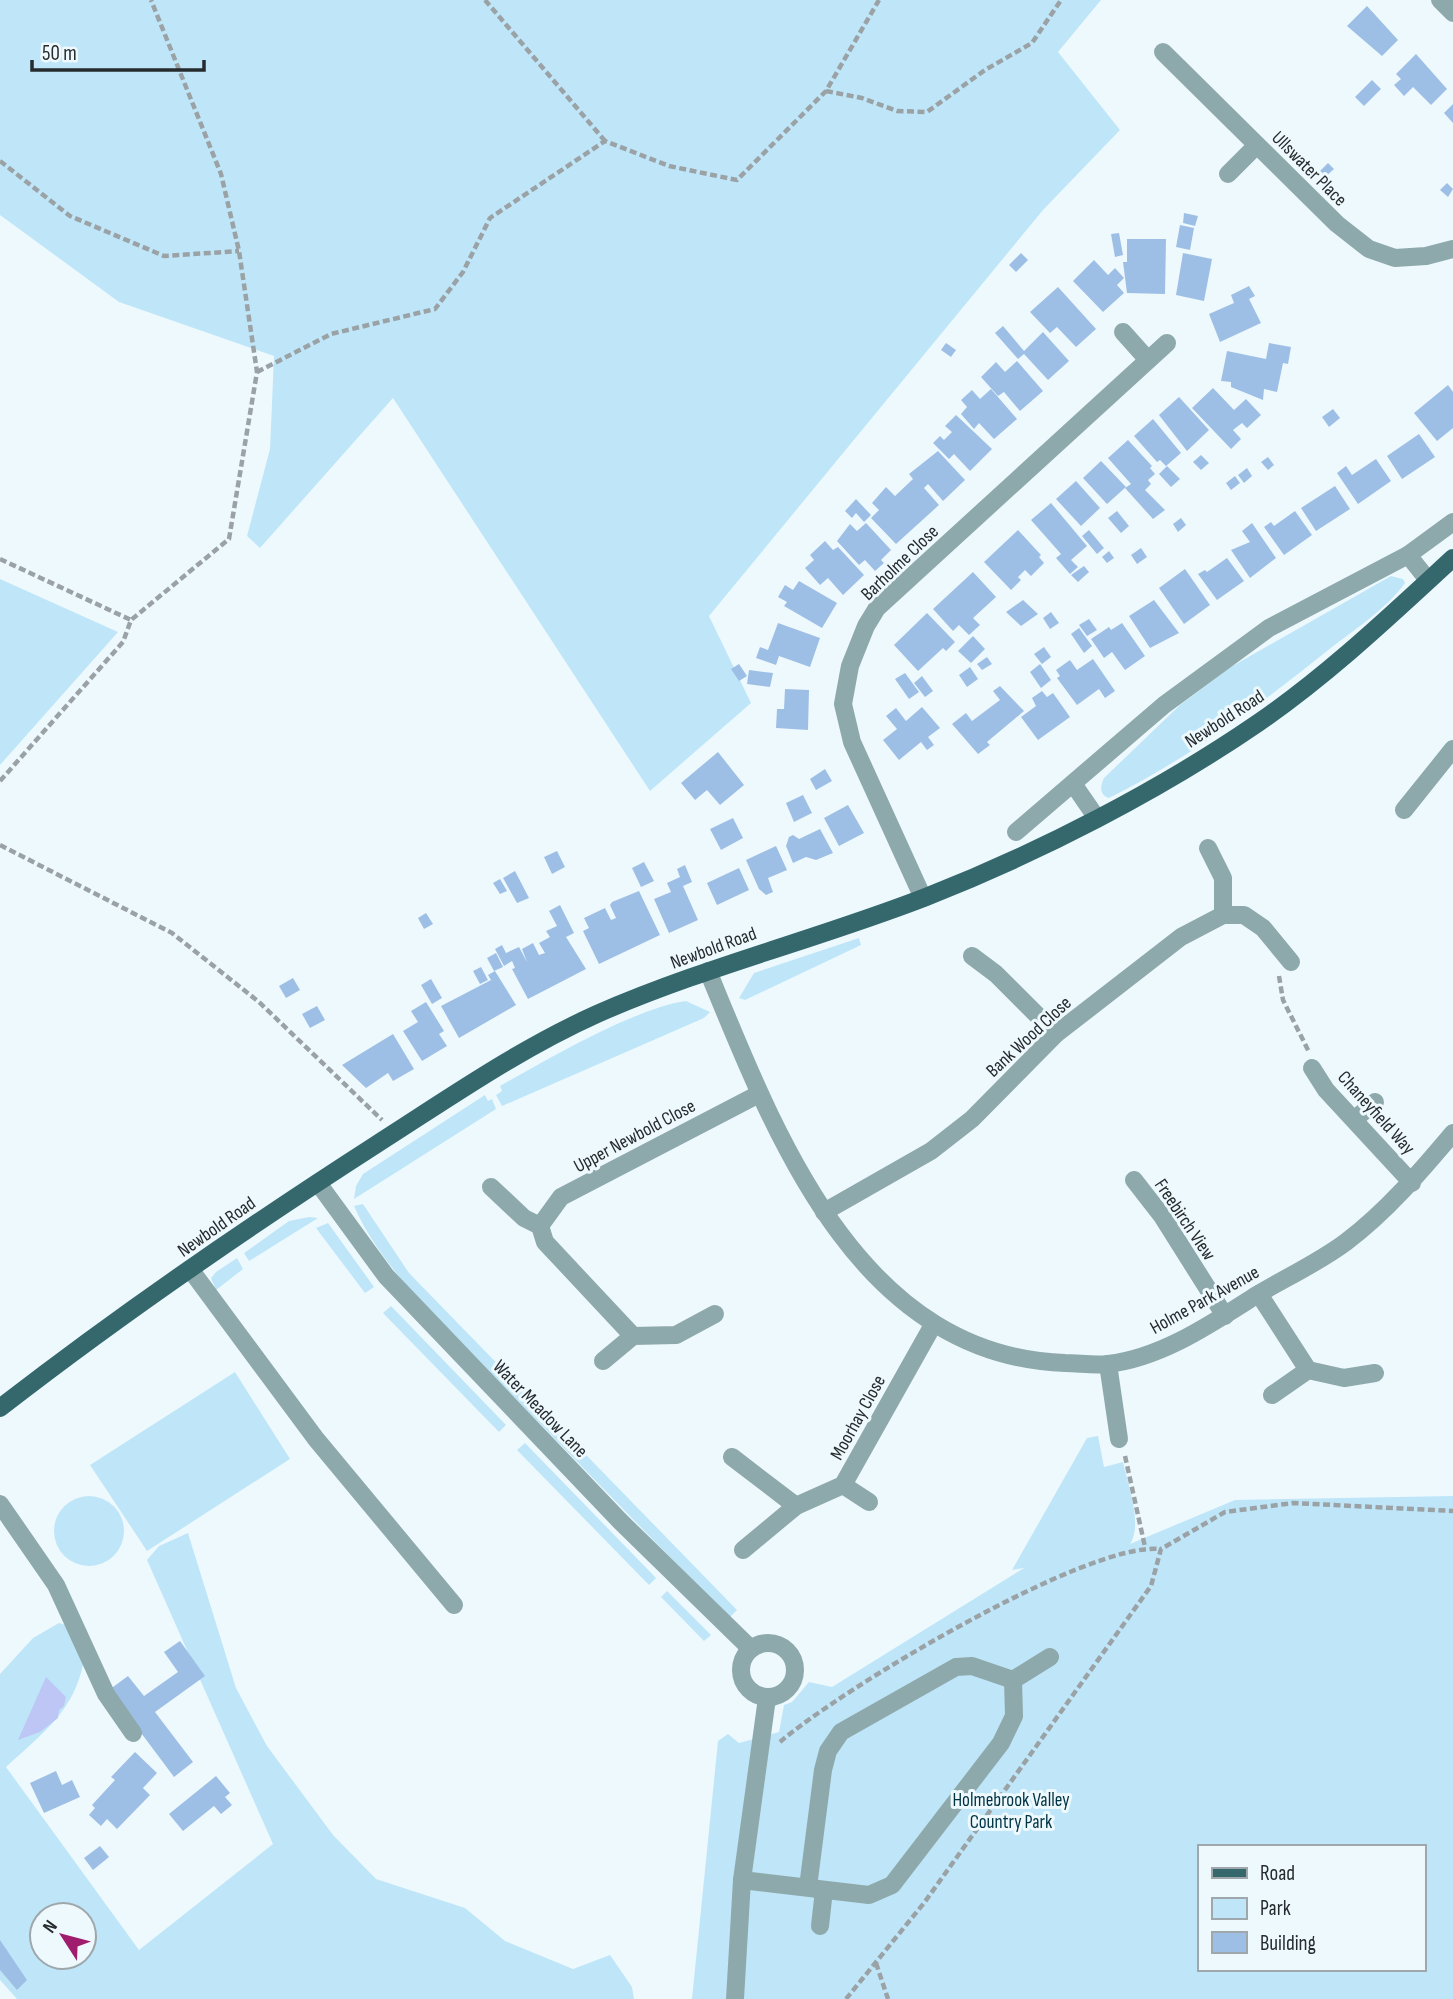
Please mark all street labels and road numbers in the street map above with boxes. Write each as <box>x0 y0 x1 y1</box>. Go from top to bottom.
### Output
street label: Ullswater Place <box>1267 127 1351 211</box>
street label: Barholme Close <box>857 520 944 606</box>
street label: Newbold Road <box>1181 685 1269 753</box>
street label: Newbold Road <box>667 922 760 975</box>
street label: Bank Wood Close <box>982 992 1076 1082</box>
street label: Chaneyfield Way <box>1332 1066 1420 1160</box>
street label: Upper Newbold Close <box>570 1095 699 1178</box>
street label: Freebirch View <box>1149 1175 1221 1265</box>
street label: Newbold Road <box>173 1192 260 1262</box>
street label: Holme Park Avenue <box>1146 1261 1263 1340</box>
street label: Water Meadow Lane <box>488 1355 592 1463</box>
street label: Moorhay Close <box>826 1371 891 1464</box>

